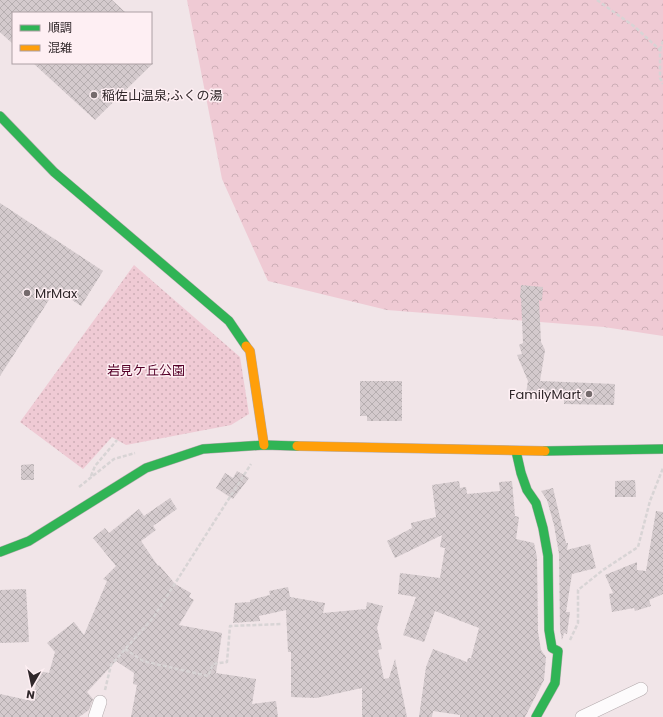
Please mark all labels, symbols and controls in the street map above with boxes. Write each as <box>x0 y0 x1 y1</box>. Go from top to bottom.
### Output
legend <box>12 12 152 64</box>
text: 順調 <box>48 19 72 36</box>
text: 混雑 <box>48 39 72 56</box>
place label: 稲佐山温泉;ふくの湯 <box>102 86 222 105</box>
marker: 稲佐山温泉;ふくの湯 <box>89 90 99 100</box>
place label: MrMax <box>35 284 78 303</box>
marker: MrMax <box>22 288 32 298</box>
park label: 岩見ケ丘公園 <box>107 361 185 380</box>
place label: FamilyMart <box>509 385 581 404</box>
marker: FamilyMart <box>584 389 594 399</box>
north arrow <box>12 665 52 705</box>
text: N <box>25 686 36 703</box>

